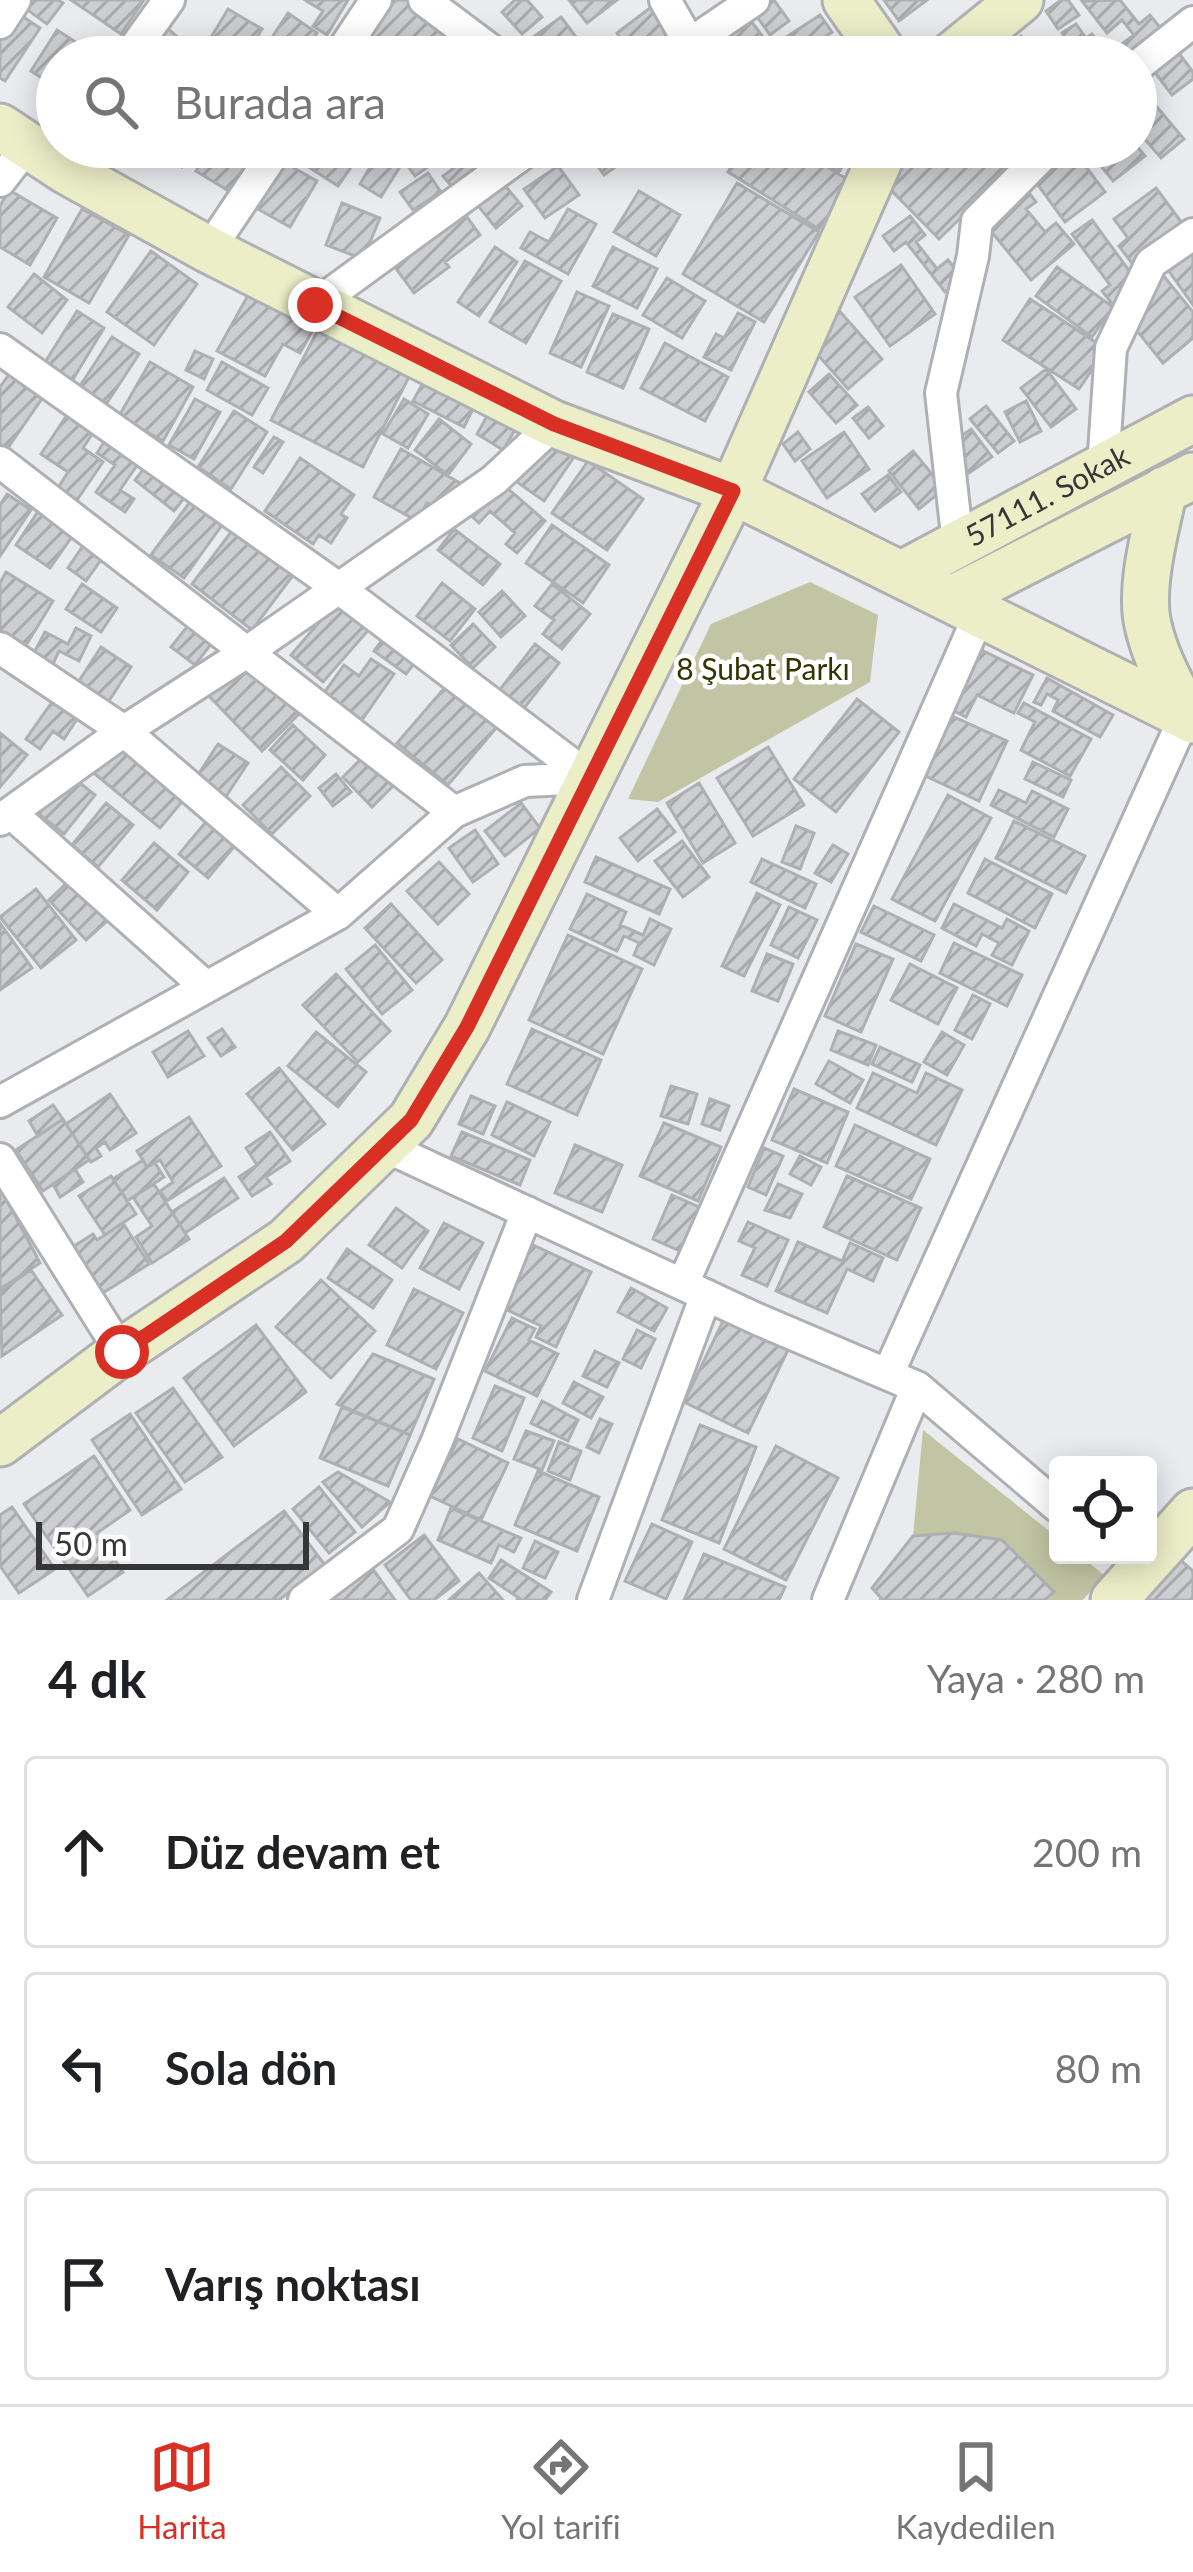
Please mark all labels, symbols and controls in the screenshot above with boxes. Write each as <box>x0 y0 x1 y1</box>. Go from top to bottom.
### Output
search box <box>36 36 1157 168</box>
icon: search <box>78 69 144 135</box>
text: Burada ara <box>174 75 386 129</box>
route end <box>288 278 342 332</box>
street label: 57111. Sokak <box>959 436 1135 553</box>
park label: 8 Şubat Parkı <box>676 650 850 686</box>
route start <box>95 1325 149 1379</box>
map controls <box>1049 1456 1157 1564</box>
button: locate <box>1049 1456 1157 1564</box>
scale bar <box>36 1516 309 1569</box>
text: 50 m <box>54 1523 128 1563</box>
text: 4 dk <box>48 1648 146 1709</box>
text: Yaya · 280 m <box>927 1655 1145 1701</box>
icon: ahead <box>51 1819 117 1885</box>
text: Düz devam et <box>165 1825 440 1879</box>
text: 200 m <box>1032 1829 1142 1875</box>
icon: left <box>51 2035 117 2101</box>
text: Sola dön <box>165 2041 337 2095</box>
text: 80 m <box>1055 2045 1142 2091</box>
icon: arrive <box>51 2251 117 2317</box>
text: Varış noktası <box>165 2257 421 2311</box>
tab: Harita <box>137 2434 227 2546</box>
tab: Yol tarifi <box>501 2434 621 2546</box>
tab: Kaydedilen <box>895 2434 1056 2546</box>

